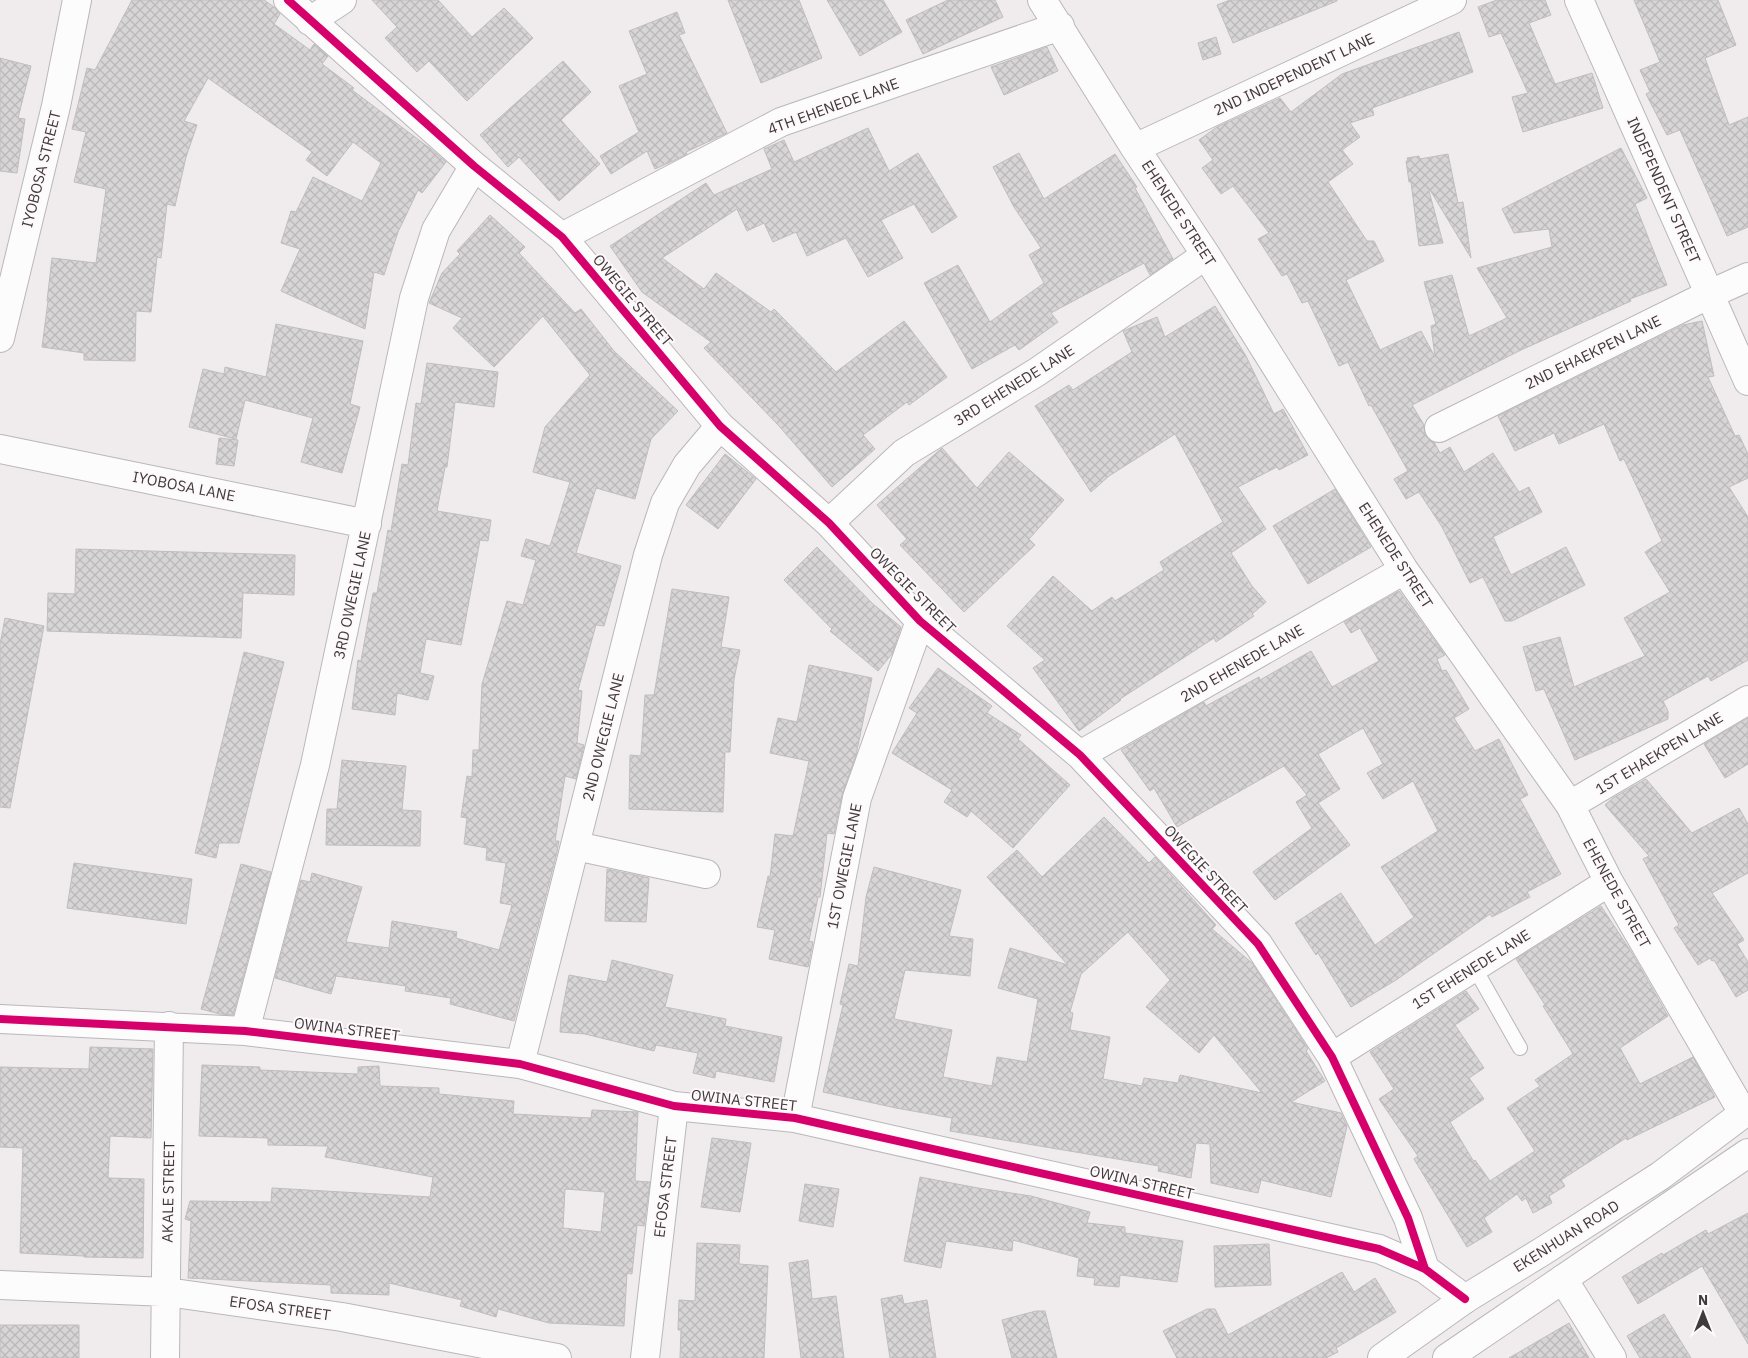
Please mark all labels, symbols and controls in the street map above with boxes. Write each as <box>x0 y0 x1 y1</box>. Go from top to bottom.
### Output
street label: 2ND INDEPENDENT LANE <box>1211 28 1377 120</box>
street label: 4TH EHENEDE LANE <box>765 73 901 139</box>
street label: IYOBOSA STREET <box>17 108 65 230</box>
street label: INDEPENDENT STREET <box>1623 114 1705 266</box>
street label: EHENEDE STREET <box>1138 156 1221 270</box>
street label: OWEGIE STREET <box>589 250 677 350</box>
street label: 2ND EHAEKPEN LANE <box>1522 311 1664 393</box>
street label: 3RD EHENEDE LANE <box>950 340 1078 430</box>
street label: IYOBOSA LANE <box>131 467 237 505</box>
street label: EHENEDE STREET <box>1355 498 1438 612</box>
street label: 3RD OWEGIE LANE <box>329 529 375 661</box>
street label: OWEGIE STREET <box>866 543 960 637</box>
street label: 2ND EHENEDE LANE <box>1177 620 1307 706</box>
street label: 2ND OWEGIE LANE <box>578 671 628 803</box>
street label: 1ST EHAEKPEN LANE <box>1592 707 1726 799</box>
street label: 1ST OWEGIE LANE <box>822 801 866 931</box>
street label: OWEGIE STREET <box>1160 821 1252 918</box>
street label: EHENEDE STREET <box>1579 835 1655 952</box>
street label: 1ST EHENEDE LANE <box>1408 925 1534 1013</box>
street label: OWINA STREET <box>293 1013 401 1045</box>
street label: OWINA STREET <box>690 1085 798 1115</box>
street label: EFOSA STREET <box>649 1135 681 1239</box>
street label: AKALE STREET <box>158 1141 178 1243</box>
street label: OWINA STREET <box>1088 1161 1196 1203</box>
street label: EKENHUAN ROAD <box>1509 1196 1623 1276</box>
north arrow <box>1678 1288 1728 1338</box>
street label: EFOSA STREET <box>228 1291 332 1325</box>
text: N <box>1698 1291 1708 1309</box>

